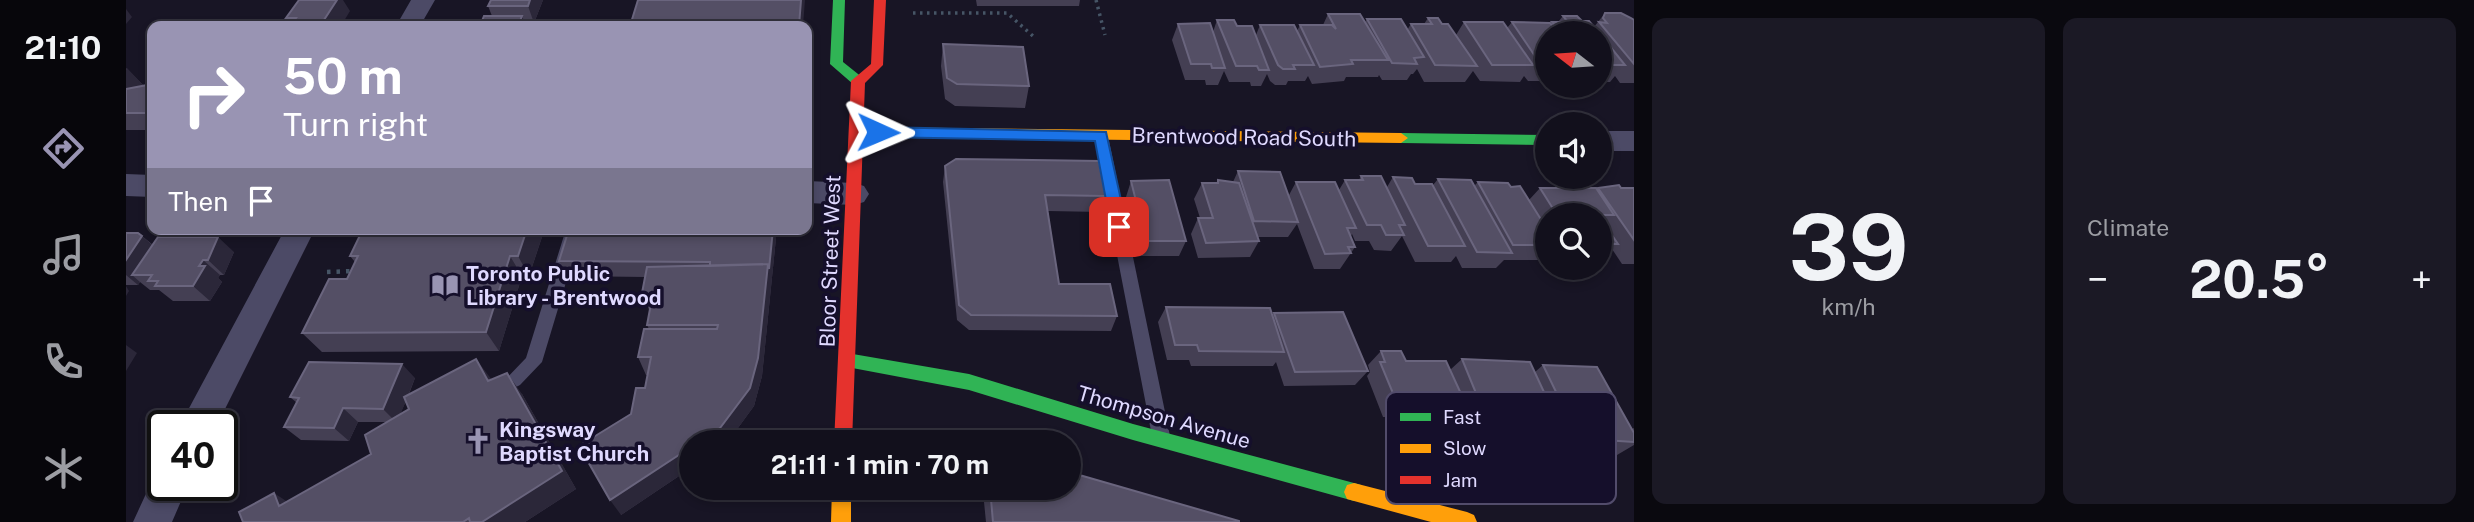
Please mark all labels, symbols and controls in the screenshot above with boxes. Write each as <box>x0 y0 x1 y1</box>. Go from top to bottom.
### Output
north arrow <box>1535 21 1612 98</box>
map controls <box>1535 21 1612 280</box>
text: 21:10 <box>25 29 101 66</box>
text: 50 m <box>283 47 403 105</box>
icon: right <box>168 49 259 140</box>
position arrow <box>841 95 915 169</box>
text: Turn right <box>283 106 428 143</box>
button: sound <box>1535 112 1612 189</box>
street label: Brentwood Road South <box>1131 123 1357 151</box>
icon: directions <box>39 124 88 173</box>
street label: Bloor Street West <box>814 174 846 348</box>
icon: arrive <box>242 182 280 220</box>
text: Then <box>168 186 228 217</box>
text: 39 <box>1788 194 1909 300</box>
pin <box>1089 197 1149 257</box>
button: search <box>1535 203 1612 280</box>
icon: arrive <box>1100 208 1138 246</box>
text: Climate <box>2087 214 2169 241</box>
icon: music <box>39 230 88 279</box>
text: 20.5° <box>2189 249 2330 310</box>
text: − <box>2087 257 2108 302</box>
text: + <box>2411 257 2432 302</box>
place label: Toronto Public Library - Brentwood <box>466 261 662 310</box>
library icon: Toronto Public Library - Brentwood <box>430 270 460 300</box>
text: km/h <box>1821 293 1876 320</box>
icon: phone <box>39 337 88 386</box>
street label: Thompson Avenue <box>1075 380 1253 454</box>
legend <box>1386 392 1616 504</box>
text: Fast <box>1443 406 1481 428</box>
speed limit sign: 40 <box>147 410 238 501</box>
place label: Kingsway Baptist Church <box>499 417 649 466</box>
church icon: Kingsway Baptist Church <box>463 426 493 456</box>
text: Slow <box>1443 437 1487 459</box>
icon: climate <box>39 444 88 493</box>
text: 21:11 · 1 min · 70 m <box>771 449 989 480</box>
text: Jam <box>1443 469 1477 491</box>

